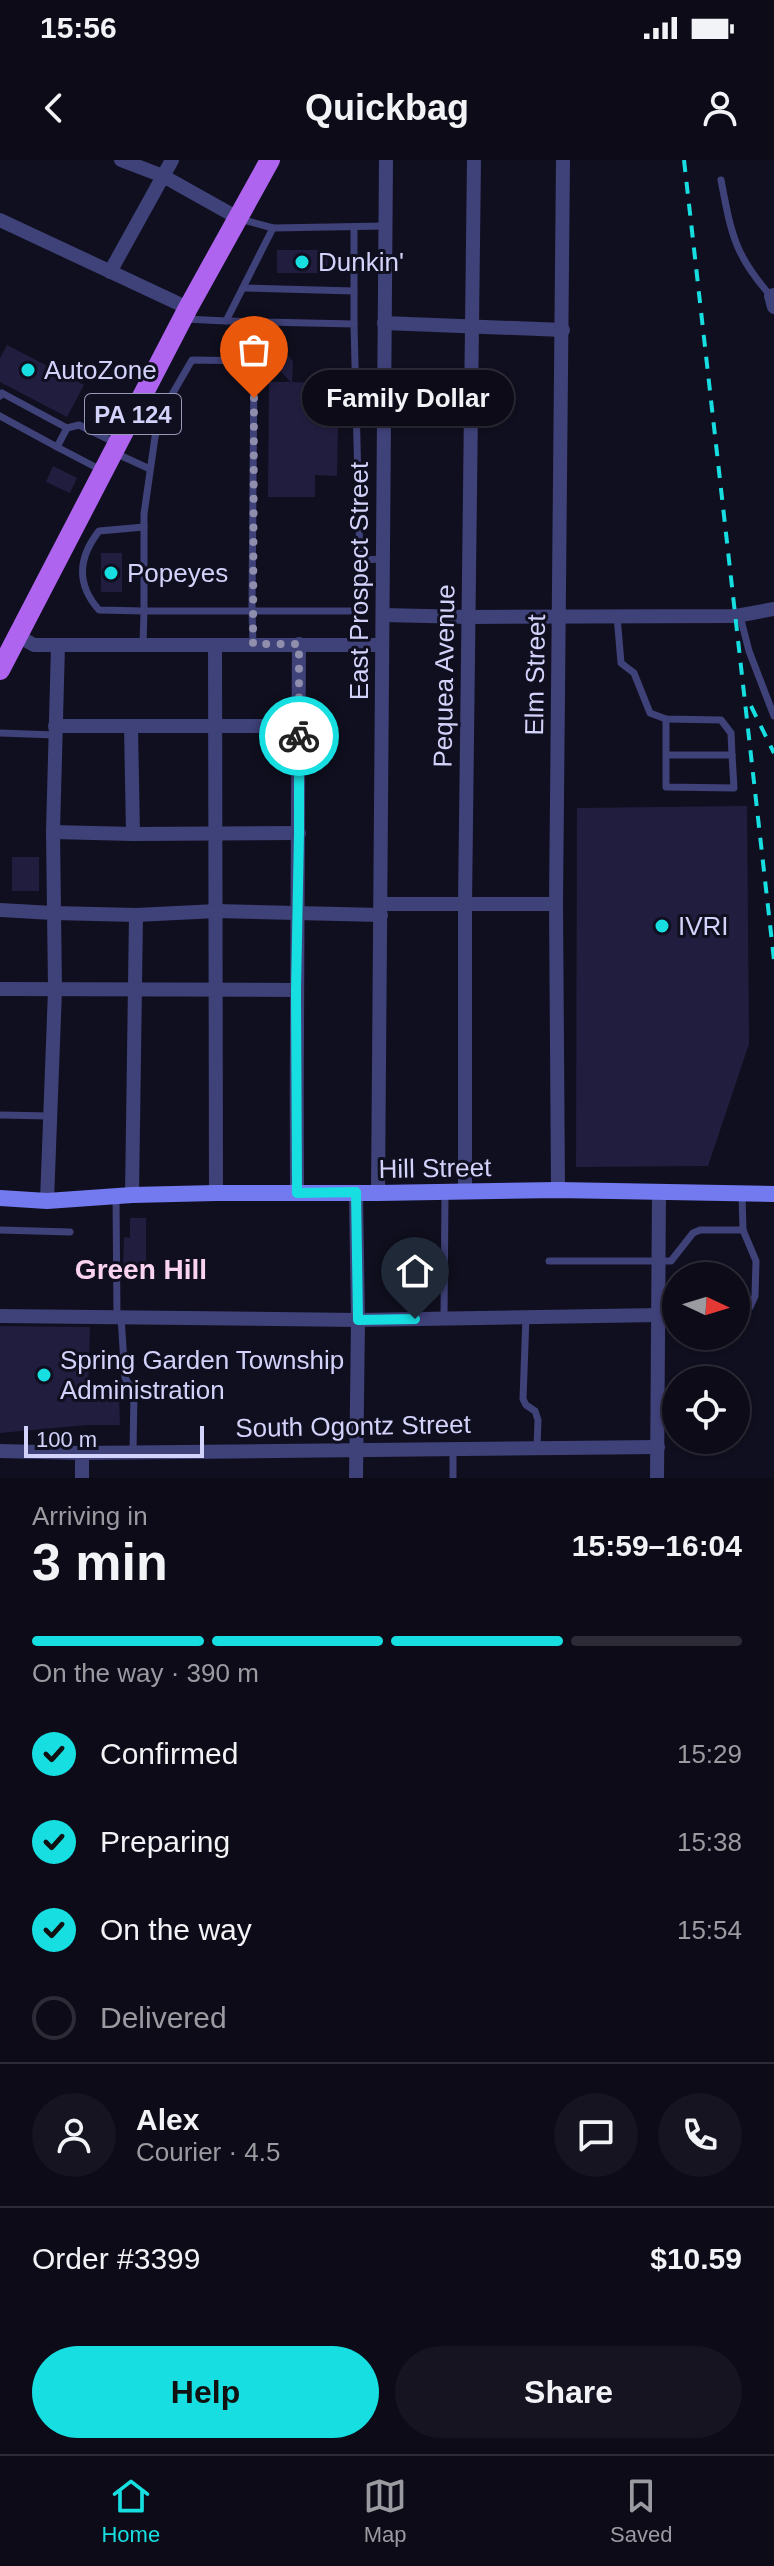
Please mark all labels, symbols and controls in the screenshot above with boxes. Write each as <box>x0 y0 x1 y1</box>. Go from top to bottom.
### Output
text: 15:56 <box>40 11 117 44</box>
icon: back <box>32 86 76 130</box>
icon: person <box>698 86 742 130</box>
text: Quickbag <box>305 87 469 128</box>
place label: Dunkin' <box>318 247 404 277</box>
marker: Dunkin' <box>293 253 311 271</box>
pin <box>220 316 288 398</box>
icon: bag <box>232 328 276 372</box>
place label: AutoZone <box>44 355 157 385</box>
marker: AutoZone <box>19 361 37 379</box>
callout: Family Dollar <box>302 370 514 426</box>
text: Family Dollar <box>326 383 490 413</box>
road number: PA 124 <box>85 394 181 434</box>
street label: East Prospect Street <box>344 461 374 700</box>
place label: Popeyes <box>127 558 228 588</box>
marker: Popeyes <box>102 564 120 582</box>
street label: Pequea Avenue <box>427 584 461 768</box>
street label: Elm Street <box>519 613 551 736</box>
courier <box>259 696 339 776</box>
icon: bike <box>277 714 321 758</box>
place label: IVRI <box>678 911 729 941</box>
marker: IVRI <box>653 917 671 935</box>
street label: Hill Street <box>378 1152 492 1184</box>
pin <box>381 1237 449 1319</box>
icon: home <box>393 1249 437 1293</box>
district label: Green Hill <box>75 1254 207 1285</box>
north arrow <box>662 1262 750 1350</box>
map controls <box>662 1262 750 1454</box>
place label: Spring Garden Township Administration <box>60 1345 344 1405</box>
marker: Spring Garden Township Administration <box>35 1366 53 1384</box>
button: locate <box>662 1366 750 1454</box>
street label: South Ogontz Street <box>235 1409 472 1443</box>
scale bar <box>24 1422 204 1458</box>
text: 100 m <box>36 1427 97 1452</box>
text: Arriving in <box>32 1501 148 1531</box>
text: 15:59–16:04 <box>572 1529 742 1562</box>
text: 3 min <box>32 1533 168 1591</box>
text: On the way · 390 m <box>32 1658 259 1688</box>
icon: check <box>32 1732 76 1776</box>
text: Confirmed <box>100 1737 238 1770</box>
text: 15:29 <box>677 1739 742 1769</box>
icon: check <box>32 1820 76 1864</box>
text: Preparing <box>100 1825 230 1858</box>
text: 15:38 <box>677 1827 742 1857</box>
icon: check <box>32 1908 76 1952</box>
text: On the way <box>100 1913 252 1946</box>
text: 15:54 <box>677 1915 742 1945</box>
text: Delivered <box>100 2001 227 2034</box>
button: person <box>32 2093 116 2177</box>
button: chat <box>554 2093 638 2177</box>
button: phone <box>658 2093 742 2177</box>
text: Alex <box>136 2103 199 2136</box>
text: Courier · 4.5 <box>136 2137 281 2167</box>
text: Order #3399 <box>32 2242 200 2275</box>
text: $10.59 <box>650 2242 742 2275</box>
button: Help <box>32 2346 379 2438</box>
button: Share <box>395 2346 742 2438</box>
tab: Home <box>101 2474 160 2548</box>
tab: Map <box>363 2474 407 2548</box>
tab: Saved <box>610 2474 673 2548</box>

